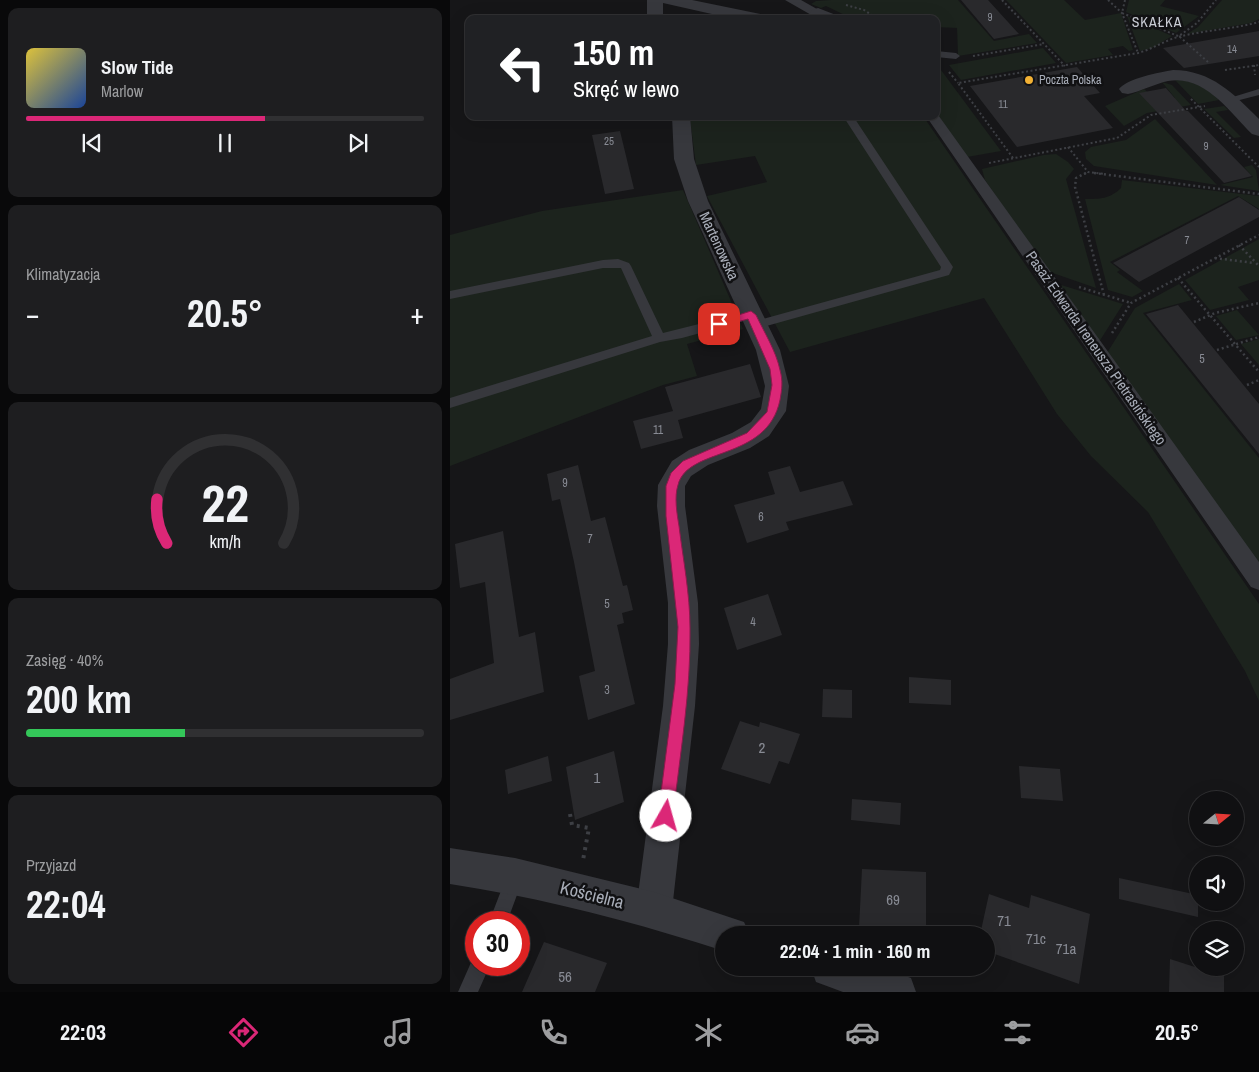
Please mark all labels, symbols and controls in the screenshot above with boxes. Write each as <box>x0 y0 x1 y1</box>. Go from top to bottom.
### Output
house number: 9 <box>987 10 993 24</box>
district label: SKAŁKA <box>1132 13 1182 31</box>
text: 150 m <box>573 29 654 76</box>
icon: left <box>490 35 555 100</box>
house number: 14 <box>1227 42 1237 56</box>
text: Slow Tide <box>101 54 173 80</box>
place label: Poczta Polska <box>1039 72 1102 88</box>
text: Skręć w lewo <box>573 74 679 104</box>
marker: Poczta Polska <box>1023 74 1035 86</box>
text: Marlow <box>101 80 143 102</box>
house number: 11 <box>998 97 1008 111</box>
icon: previous <box>78 129 106 157</box>
icon: pause <box>211 129 239 157</box>
icon: next <box>344 129 372 157</box>
house number: 25 <box>604 134 614 148</box>
house number: 9 <box>1203 139 1209 153</box>
street label: Martenowska <box>694 208 744 284</box>
house number: 7 <box>1184 233 1190 247</box>
street label: Pasaż Edwarda Ireneusza Pietrasińskiego <box>1021 246 1172 449</box>
text: Klimatyzacja <box>26 263 100 285</box>
text: 20.5° <box>187 288 263 339</box>
text: − <box>26 295 39 333</box>
text: + <box>411 295 424 333</box>
pin <box>698 303 740 345</box>
icon: arrive <box>705 310 733 338</box>
house number: 5 <box>1199 351 1205 367</box>
house number: 11 <box>653 422 664 438</box>
text: 22 <box>201 468 249 538</box>
house number: 9 <box>562 475 568 491</box>
house number: 6 <box>758 509 764 525</box>
text: km/h <box>209 530 241 554</box>
house number: 7 <box>587 531 593 547</box>
house number: 5 <box>604 596 610 612</box>
house number: 4 <box>750 614 756 630</box>
text: Zasięg · 40% <box>26 649 103 671</box>
text: 200 km <box>26 674 132 725</box>
house number: 3 <box>604 682 610 698</box>
house number: 2 <box>759 737 766 758</box>
house number: 1 <box>594 767 601 788</box>
position arrow <box>639 789 691 841</box>
north arrow <box>1189 791 1244 846</box>
map controls <box>1189 791 1244 976</box>
text: Przyjazd <box>26 854 76 876</box>
button: sound <box>1189 856 1244 911</box>
street label: Kościelna <box>558 875 627 914</box>
text: 22:04 <box>26 879 106 930</box>
house number: 69 <box>886 889 900 910</box>
house number: 71 <box>997 910 1011 931</box>
speed limit sign: 30 <box>465 911 530 976</box>
button: layers <box>1189 921 1244 976</box>
house number: 71c <box>1026 928 1046 949</box>
text: 22:04 · 1 min · 160 m <box>780 938 930 964</box>
house number: 71a <box>1056 938 1076 959</box>
house number: 56 <box>558 966 572 987</box>
icon: directions <box>226 1015 261 1050</box>
icon: music <box>381 1015 416 1050</box>
icon: phone <box>536 1015 571 1050</box>
icon: climate <box>691 1015 726 1050</box>
icon: car <box>845 1015 880 1050</box>
icon: filters <box>1000 1015 1035 1050</box>
text: 22:03 <box>60 1017 106 1047</box>
text: 20.5° <box>1155 1017 1199 1047</box>

